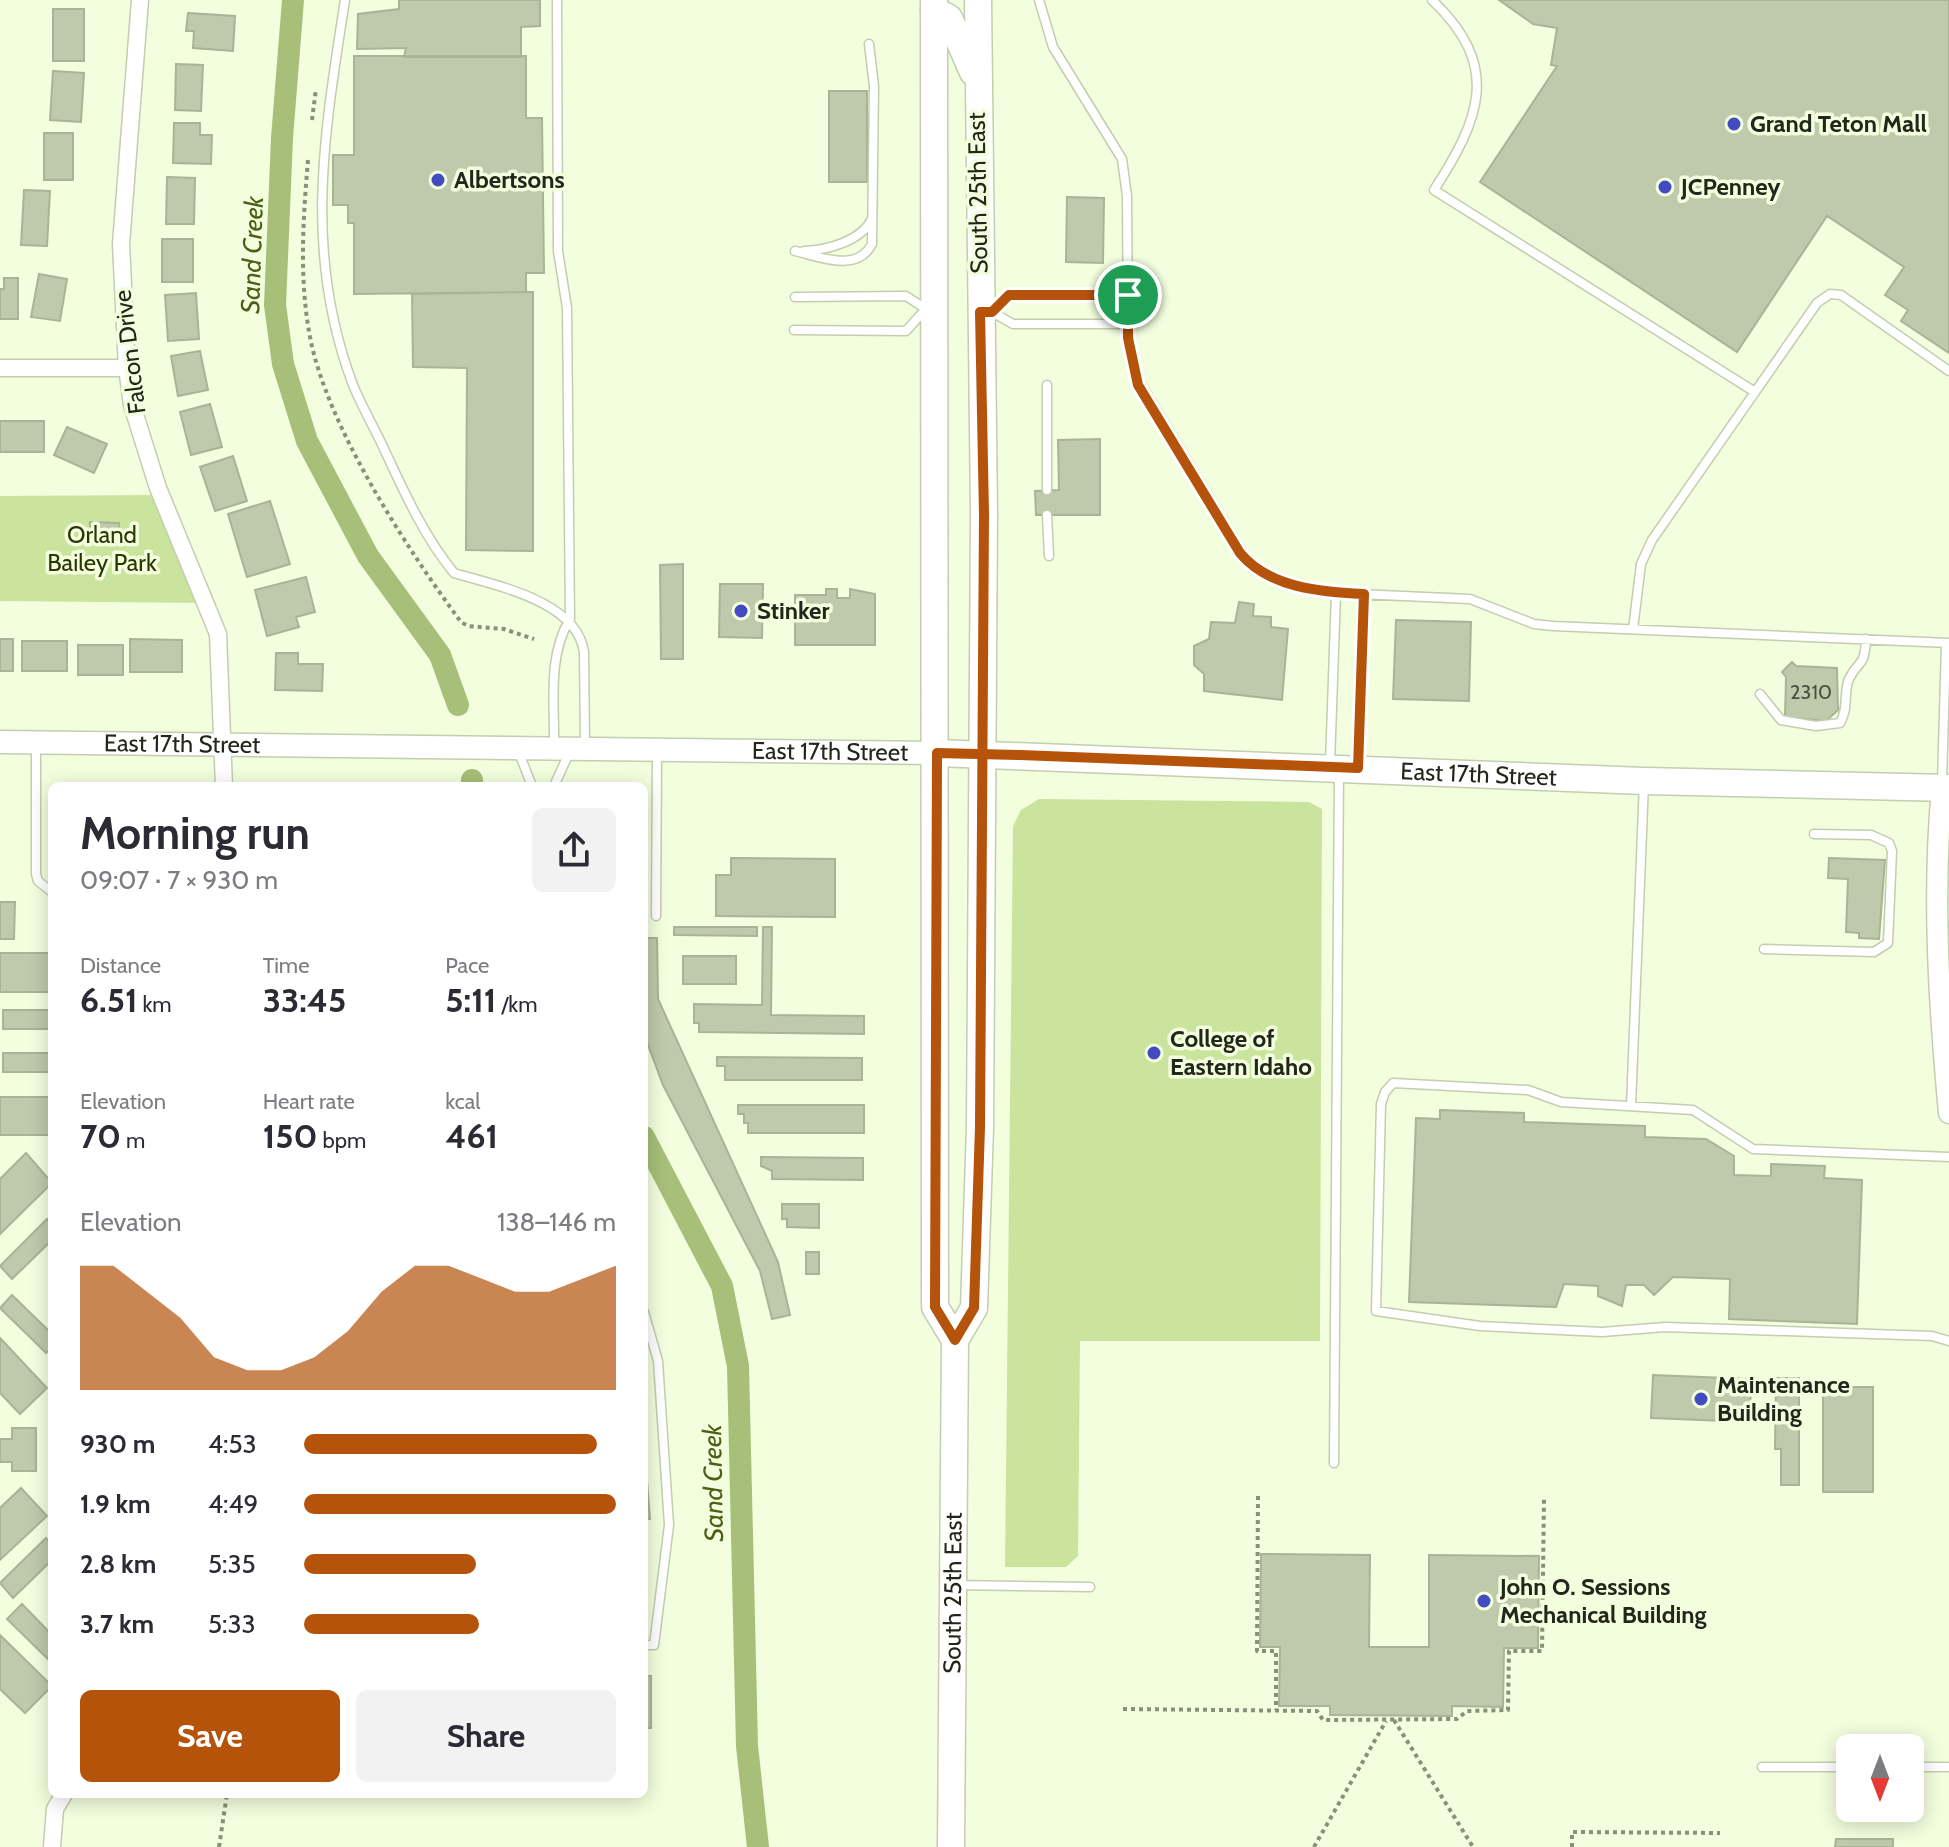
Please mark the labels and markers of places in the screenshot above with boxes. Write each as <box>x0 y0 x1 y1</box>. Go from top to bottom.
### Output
place label: Grand Teton Mall <box>1750 109 1927 138</box>
marker: Grand Teton Mall <box>1725 115 1743 133</box>
place label: Albertsons <box>454 165 565 194</box>
marker: Albertsons <box>429 171 447 189</box>
place label: JCPenney <box>1680 172 1780 201</box>
marker: JCPenney <box>1656 178 1674 196</box>
pin <box>1094 261 1162 329</box>
place label: Stinker <box>757 596 829 625</box>
marker: Stinker <box>732 602 750 620</box>
place label: College of Eastern Idaho <box>1170 1024 1312 1081</box>
marker: College of Eastern Idaho <box>1145 1044 1163 1062</box>
place label: Maintenance Building <box>1717 1370 1850 1427</box>
marker: Maintenance Building <box>1692 1390 1710 1408</box>
place label: John O. Sessions Mechanical Building <box>1499 1572 1707 1629</box>
marker: John O. Sessions Mechanical Building <box>1475 1592 1493 1610</box>

